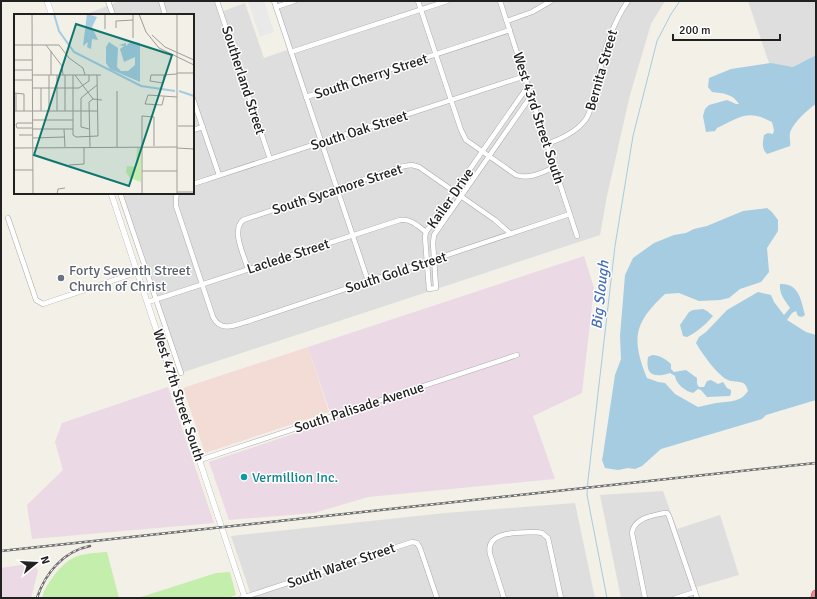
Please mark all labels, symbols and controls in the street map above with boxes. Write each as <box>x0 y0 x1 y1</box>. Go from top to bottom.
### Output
inset map <box>14 14 194 194</box>
scale bar <box>673 16 780 42</box>
text: 200 m <box>679 23 711 38</box>
street label: Southerland Street <box>218 24 269 137</box>
street label: Bernita Street <box>582 28 621 113</box>
street label: South Cherry Street <box>312 50 430 103</box>
street label: West 43rd Street South <box>509 50 568 186</box>
street label: South Oak Street <box>308 107 410 154</box>
street label: South Sycamore Street <box>270 160 404 219</box>
street label: Kailer Drive <box>423 165 477 232</box>
street label: Laclede Street <box>245 235 332 278</box>
street label: South Gold Street <box>343 248 449 297</box>
water label: Big Slough <box>587 259 613 330</box>
place label: Forty Seventh Street Church of Christ <box>69 262 191 295</box>
marker: Forty Seventh Street Church of Christ <box>56 273 66 283</box>
street label: West 47th Street South <box>149 327 208 463</box>
street label: South Palisade Avenue <box>292 378 426 436</box>
place label: Vermillion Inc. <box>252 469 338 486</box>
marker: Vermillion Inc. <box>239 472 249 482</box>
street label: South Water Street <box>285 539 398 592</box>
north arrow <box>16 543 56 583</box>
text: N <box>38 554 52 566</box>

